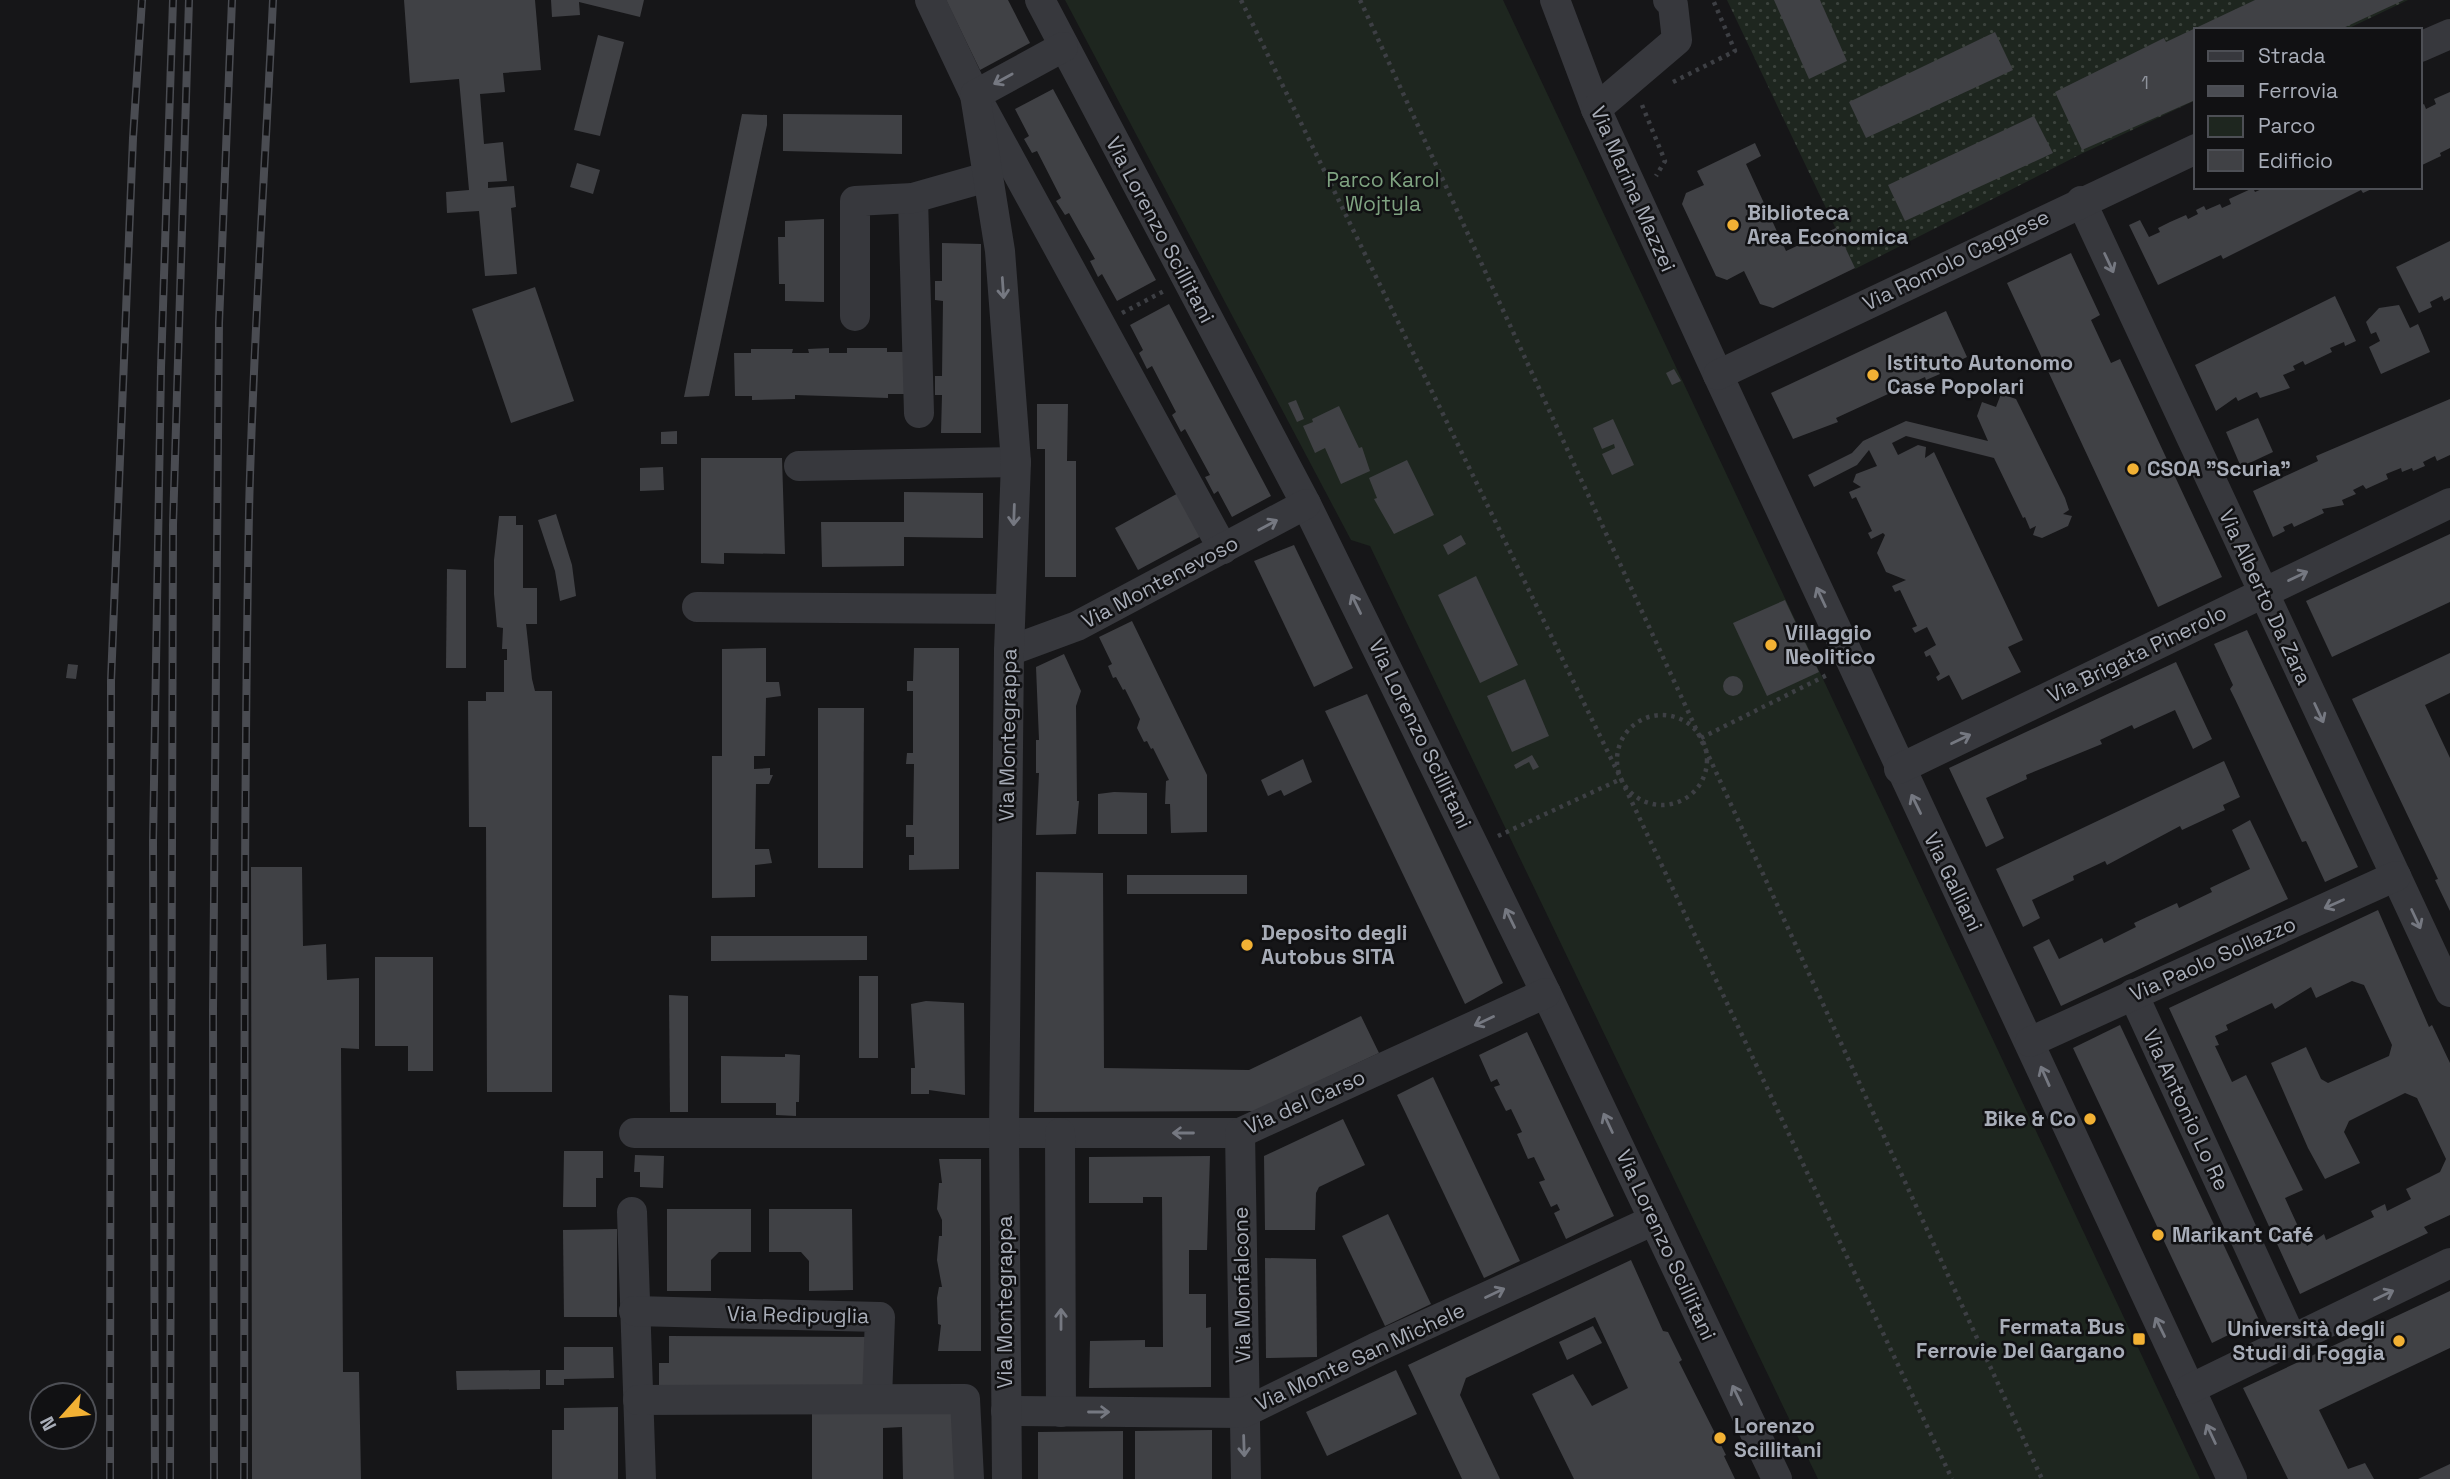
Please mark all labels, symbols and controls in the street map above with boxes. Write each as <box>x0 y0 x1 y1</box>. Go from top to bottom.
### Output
legend <box>2194 28 2422 189</box>
text: Strada <box>2258 42 2325 69</box>
house number: 1 <box>2141 71 2149 94</box>
one-way arrow <box>994 73 1014 87</box>
text: Ferrovia <box>2258 77 2338 104</box>
street label: Via Marina Mazzei <box>1585 102 1682 276</box>
text: Parco <box>2258 112 2316 139</box>
street label: Via Lorenzo Scillitani <box>1100 132 1221 328</box>
text: Edificio <box>2258 147 2333 174</box>
park label: Parco Karol Wojtyla <box>1326 166 1440 217</box>
place label: Biblioteca Area Economica <box>1747 199 1908 250</box>
street label: Via Romolo Caggese <box>1858 203 2054 317</box>
marker: Biblioteca Area Economica <box>1725 217 1741 233</box>
one-way arrow <box>2103 252 2117 273</box>
one-way arrow <box>997 276 1010 299</box>
place label: Istituto Autonomo Case Popolari <box>1887 349 2073 400</box>
marker: Istituto Autonomo Case Popolari <box>1865 367 1881 383</box>
place label: CSOA "Scurìa" <box>2147 455 2291 482</box>
marker: CSOA "Scurìa" <box>2125 461 2141 477</box>
one-way arrow <box>1007 503 1020 526</box>
street label: Via Alberto Da Zara <box>2213 505 2318 689</box>
one-way arrow <box>1257 518 1278 531</box>
street label: Via Montenevoso <box>1077 529 1243 634</box>
one-way arrow <box>2287 568 2308 582</box>
one-way arrow <box>1814 587 1827 609</box>
one-way arrow <box>1348 594 1362 615</box>
street label: Via Brigata Pinerolo <box>2043 598 2231 709</box>
place label: Villaggio Neolitico <box>1785 619 1876 670</box>
street label: Via Lorenzo Scillitani <box>1363 635 1478 833</box>
marker: Villaggio Neolitico <box>1763 637 1779 653</box>
street label: Via Montegrappa <box>992 648 1023 822</box>
one-way arrow <box>2313 702 2327 723</box>
one-way arrow <box>1950 732 1971 745</box>
one-way arrow <box>1909 794 1922 815</box>
street label: Via Galliani <box>1918 828 1989 936</box>
one-way arrow <box>2324 898 2345 911</box>
one-way arrow <box>1503 908 1516 929</box>
one-way arrow <box>2410 908 2423 929</box>
street label: Via Paolo Sollazzo <box>2126 910 2300 1007</box>
place label: Deposito degli Autobus SITA <box>1261 919 1407 970</box>
marker: Deposito degli Autobus SITA <box>1239 937 1255 953</box>
one-way arrow <box>1474 1015 1495 1028</box>
street label: Via Antonio Lo Re <box>2137 1025 2236 1195</box>
street label: Via del Carso <box>1240 1063 1369 1140</box>
one-way arrow <box>2038 1066 2051 1087</box>
place label: Bike & Co <box>1984 1105 2076 1132</box>
marker: Bike & Co <box>2082 1111 2098 1127</box>
one-way arrow <box>1601 1113 1614 1135</box>
one-way arrow <box>1172 1126 1195 1140</box>
street label: Via Lorenzo Scillitani <box>1610 1145 1723 1344</box>
street label: Via Monfalcone <box>1227 1207 1256 1363</box>
street label: Via Montegrappa <box>991 1215 1018 1389</box>
place label: Marikant Café <box>2172 1221 2314 1248</box>
marker: Marikant Café <box>2150 1227 2166 1243</box>
one-way arrow <box>1484 1286 1505 1299</box>
one-way arrow <box>2373 1288 2394 1301</box>
street label: Via Monte San Michele <box>1251 1296 1469 1417</box>
street label: Via Redipuglia <box>727 1300 869 1329</box>
one-way arrow <box>1054 1308 1068 1331</box>
place label: Fermata Bus Ferrovie Del Gargano <box>1916 1313 2125 1364</box>
place label: Università degli Studi di Foggia <box>2227 1315 2385 1366</box>
one-way arrow <box>2153 1317 2167 1338</box>
marker: Fermata Bus Ferrovie Del Gargano <box>2131 1331 2147 1347</box>
marker: Università degli Studi di Foggia <box>2391 1333 2407 1349</box>
north arrow <box>28 1381 98 1451</box>
one-way arrow <box>1730 1385 1744 1406</box>
one-way arrow <box>1087 1405 1110 1419</box>
text: N <box>34 1412 62 1435</box>
place label: Lorenzo Scillitani <box>1734 1412 1822 1463</box>
one-way arrow <box>2204 1424 2217 1445</box>
marker: Lorenzo Scillitani <box>1712 1430 1728 1446</box>
one-way arrow <box>1238 1434 1251 1457</box>

